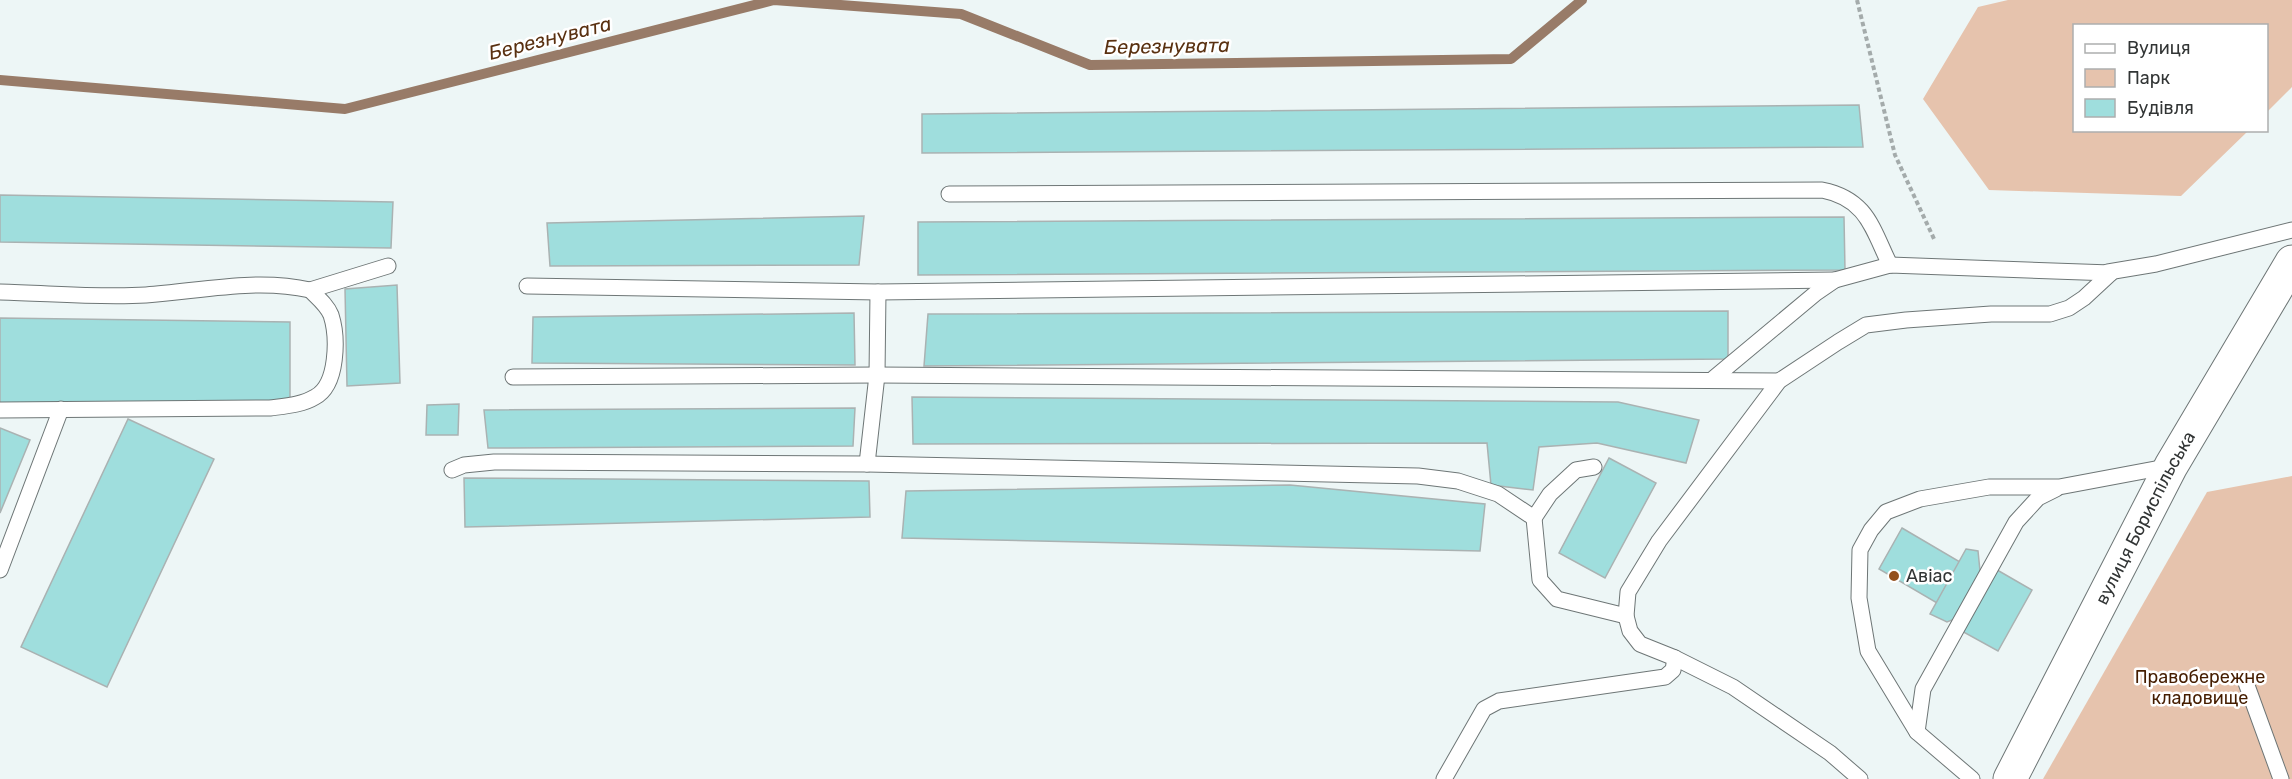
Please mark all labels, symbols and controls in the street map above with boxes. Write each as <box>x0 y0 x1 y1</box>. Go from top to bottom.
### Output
water label: Березнувата <box>486 11 614 65</box>
legend <box>2073 24 2268 132</box>
water label: Березнувата <box>1104 33 1230 59</box>
text: Вулиця <box>2127 37 2191 59</box>
text: Парк <box>2127 67 2171 89</box>
text: Будівля <box>2127 97 2194 119</box>
street label: вулиця Бориспільська <box>2091 427 2200 608</box>
place label: Авіас <box>1906 565 1952 587</box>
marker: Авіас <box>1887 569 1901 583</box>
park label: Правобережне кладовище <box>2135 666 2265 709</box>

